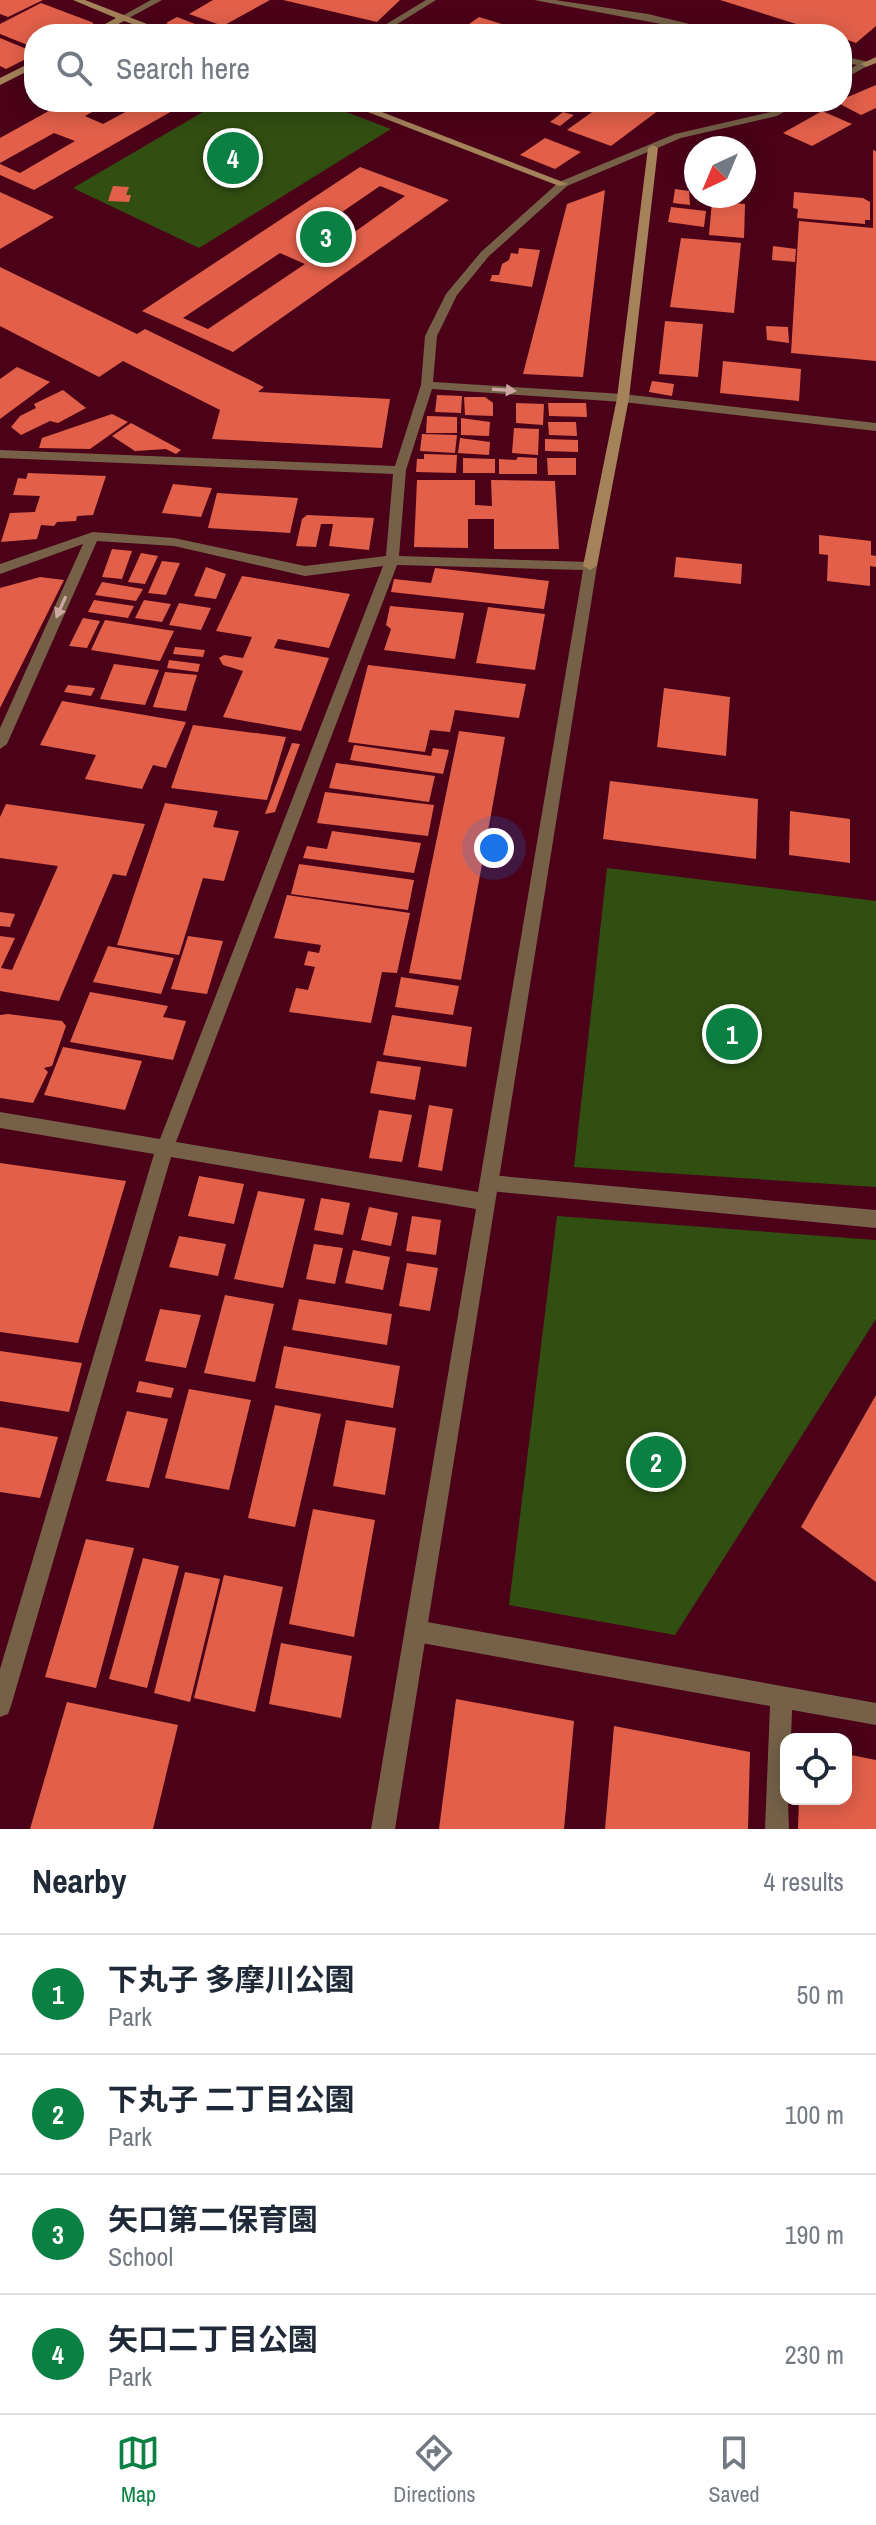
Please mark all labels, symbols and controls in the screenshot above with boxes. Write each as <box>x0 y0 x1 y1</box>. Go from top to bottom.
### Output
search box <box>24 24 852 112</box>
icon: search <box>52 46 96 90</box>
text: Search here <box>116 48 250 88</box>
pin: 4 <box>207 128 259 188</box>
north arrow <box>684 136 756 208</box>
pin: 3 <box>300 207 352 267</box>
one-way arrow <box>492 384 517 397</box>
one-way arrow <box>55 595 68 619</box>
your location <box>474 828 514 868</box>
pin: 1 <box>706 1004 758 1064</box>
pin: 2 <box>630 1432 682 1492</box>
map controls <box>780 1733 852 1805</box>
button: locate <box>780 1733 852 1805</box>
text: Nearby <box>32 1858 127 1904</box>
text: 4 results <box>763 1864 844 1899</box>
text: 下丸子 多摩川公園 <box>108 1959 355 1999</box>
text: 1 <box>52 1977 64 2012</box>
text: 50 m <box>797 1977 844 2012</box>
text: Park <box>108 1999 152 2034</box>
text: 下丸子 二丁目公園 <box>108 2079 355 2119</box>
text: 2 <box>52 2097 64 2132</box>
text: 100 m <box>785 2097 844 2132</box>
text: Park <box>108 2119 152 2154</box>
text: 矢口第二保育園 <box>108 2199 318 2239</box>
text: 3 <box>52 2217 64 2252</box>
text: 190 m <box>785 2217 844 2252</box>
text: School <box>108 2239 173 2274</box>
text: 矢口二丁目公園 <box>108 2319 318 2359</box>
text: 4 <box>52 2337 64 2372</box>
text: 230 m <box>785 2337 844 2372</box>
text: Park <box>108 2359 152 2394</box>
tab: Map <box>116 2431 160 2509</box>
tab: Directions <box>393 2431 476 2509</box>
tab: Saved <box>708 2431 760 2509</box>

